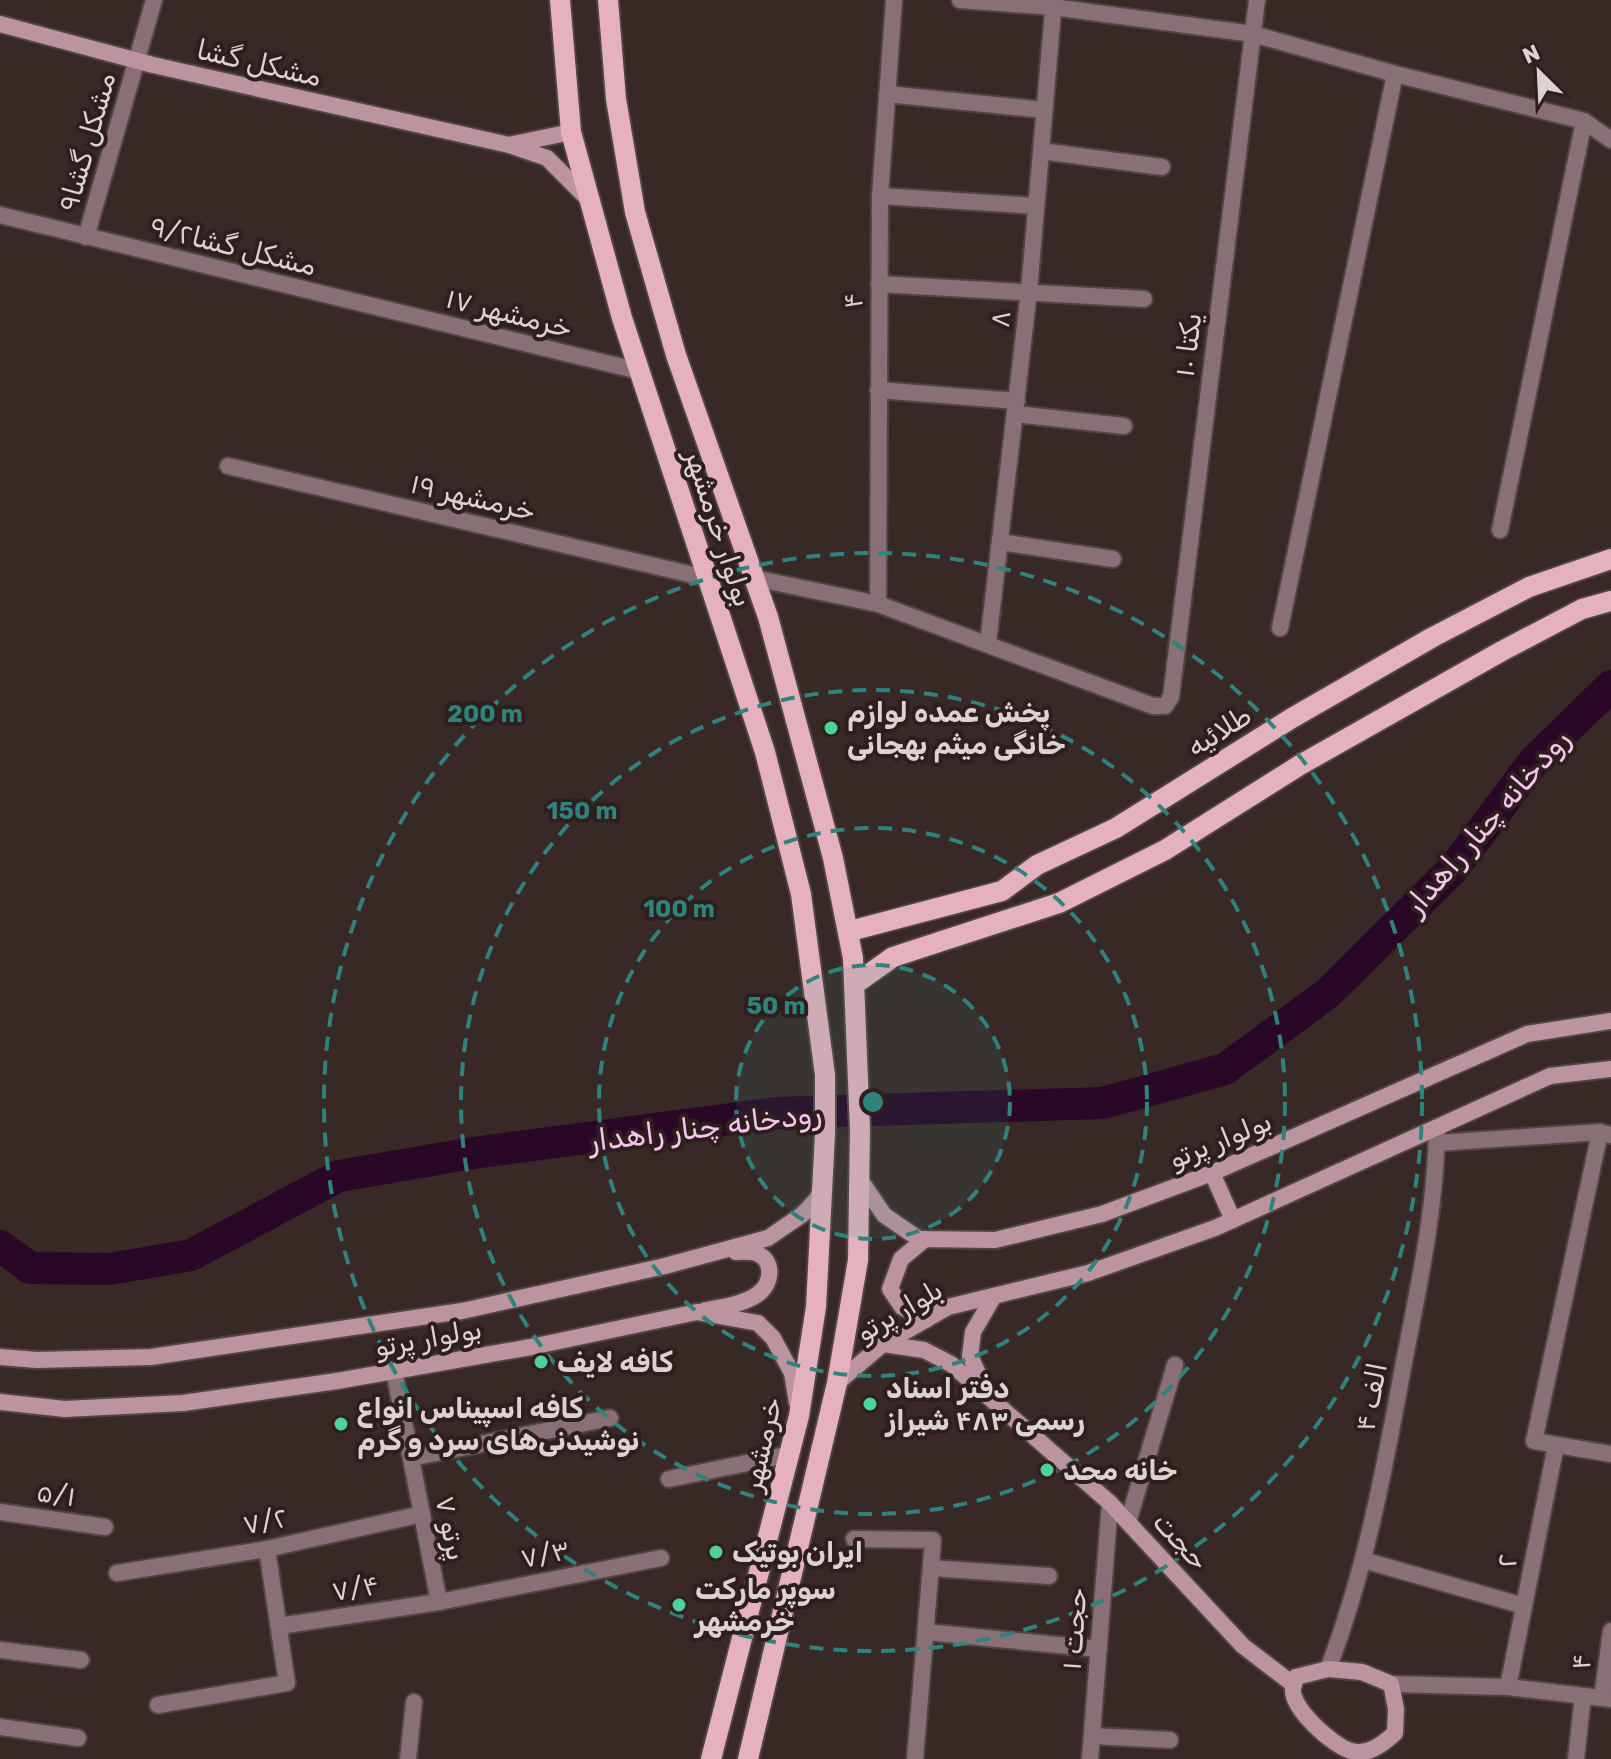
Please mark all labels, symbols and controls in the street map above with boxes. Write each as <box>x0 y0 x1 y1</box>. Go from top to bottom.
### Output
north arrow <box>1499 32 1579 112</box>
street label: مشکل گشا <box>193 33 325 93</box>
text: N <box>1518 39 1544 70</box>
street label: مشکل گشا۹ <box>51 69 123 215</box>
street label: مشکل گشا۹/۲ <box>146 209 320 283</box>
street label: ۱۷ خرمشهر <box>443 281 575 345</box>
street label: ۴ <box>836 293 870 309</box>
street label: ۸ <box>983 308 1017 330</box>
street label: ۱۰ یکتا <box>1168 311 1208 379</box>
street label: بولوار خرمشهر <box>677 443 760 611</box>
street label: ۱۹ خرمشهر <box>407 467 539 527</box>
place label: پخش عمده لوازم خانگی میثم بهجانی <box>847 696 1066 763</box>
street label: طلائیه <box>1181 698 1257 764</box>
text: 200 m <box>447 700 523 728</box>
marker: پخش عمده لوازم خانگی میثم بهجانی <box>822 719 840 737</box>
water label: رودخانه چنار راهدار <box>1395 722 1577 924</box>
text: 150 m <box>547 797 617 825</box>
text: 100 m <box>643 895 715 923</box>
text: 50 m <box>747 992 805 1020</box>
centre of rings <box>859 1088 887 1116</box>
water label: رودخانه چنار راهدار <box>585 1095 823 1159</box>
street label: بولوار پرتو <box>1164 1104 1277 1177</box>
street label: بلوار پرتو <box>850 1273 949 1351</box>
street label: بولوار پرتو <box>372 1312 485 1366</box>
place label: کافه لایف <box>557 1346 673 1379</box>
marker: کافه لایف <box>532 1353 550 1371</box>
street label: ۴ الف <box>1348 1360 1394 1434</box>
place label: دفتر اسناد رسمی ۴۸۳ شیراز <box>884 1372 1085 1437</box>
place label: كافه اسپیناس انواع نوشیدنی‌های سرد و گرم <box>357 1392 640 1459</box>
street label: خرمشهر <box>735 1394 789 1496</box>
marker: دفتر اسناد رسمی ۴۸۳ شیراز <box>861 1395 879 1413</box>
marker: كافه اسپیناس انواع نوشیدنی‌های سرد و گرم <box>332 1415 350 1433</box>
place label: خانه محد <box>1063 1454 1178 1487</box>
marker: خانه محد <box>1038 1461 1056 1479</box>
street label: ۵/۱ <box>34 1475 78 1513</box>
street label: پرتو ۷ <box>427 1493 473 1563</box>
street label: ۷/۲ <box>240 1501 290 1541</box>
street label: حجت <box>1146 1505 1216 1577</box>
street label: ۷/۳ <box>518 1533 572 1575</box>
place label: ایران بوتیک <box>732 1536 863 1569</box>
marker: ایران بوتیک <box>707 1543 725 1561</box>
street label: ۲ <box>1489 1551 1525 1571</box>
street label: ۷/۴ <box>329 1568 381 1608</box>
place label: سوپر مارکت خرمشهر <box>693 1573 836 1638</box>
street label: حجت ۱ <box>1055 1587 1093 1671</box>
marker: سوپر مارکت خرمشهر <box>670 1596 688 1614</box>
street label: ۴ <box>1564 1652 1598 1672</box>

